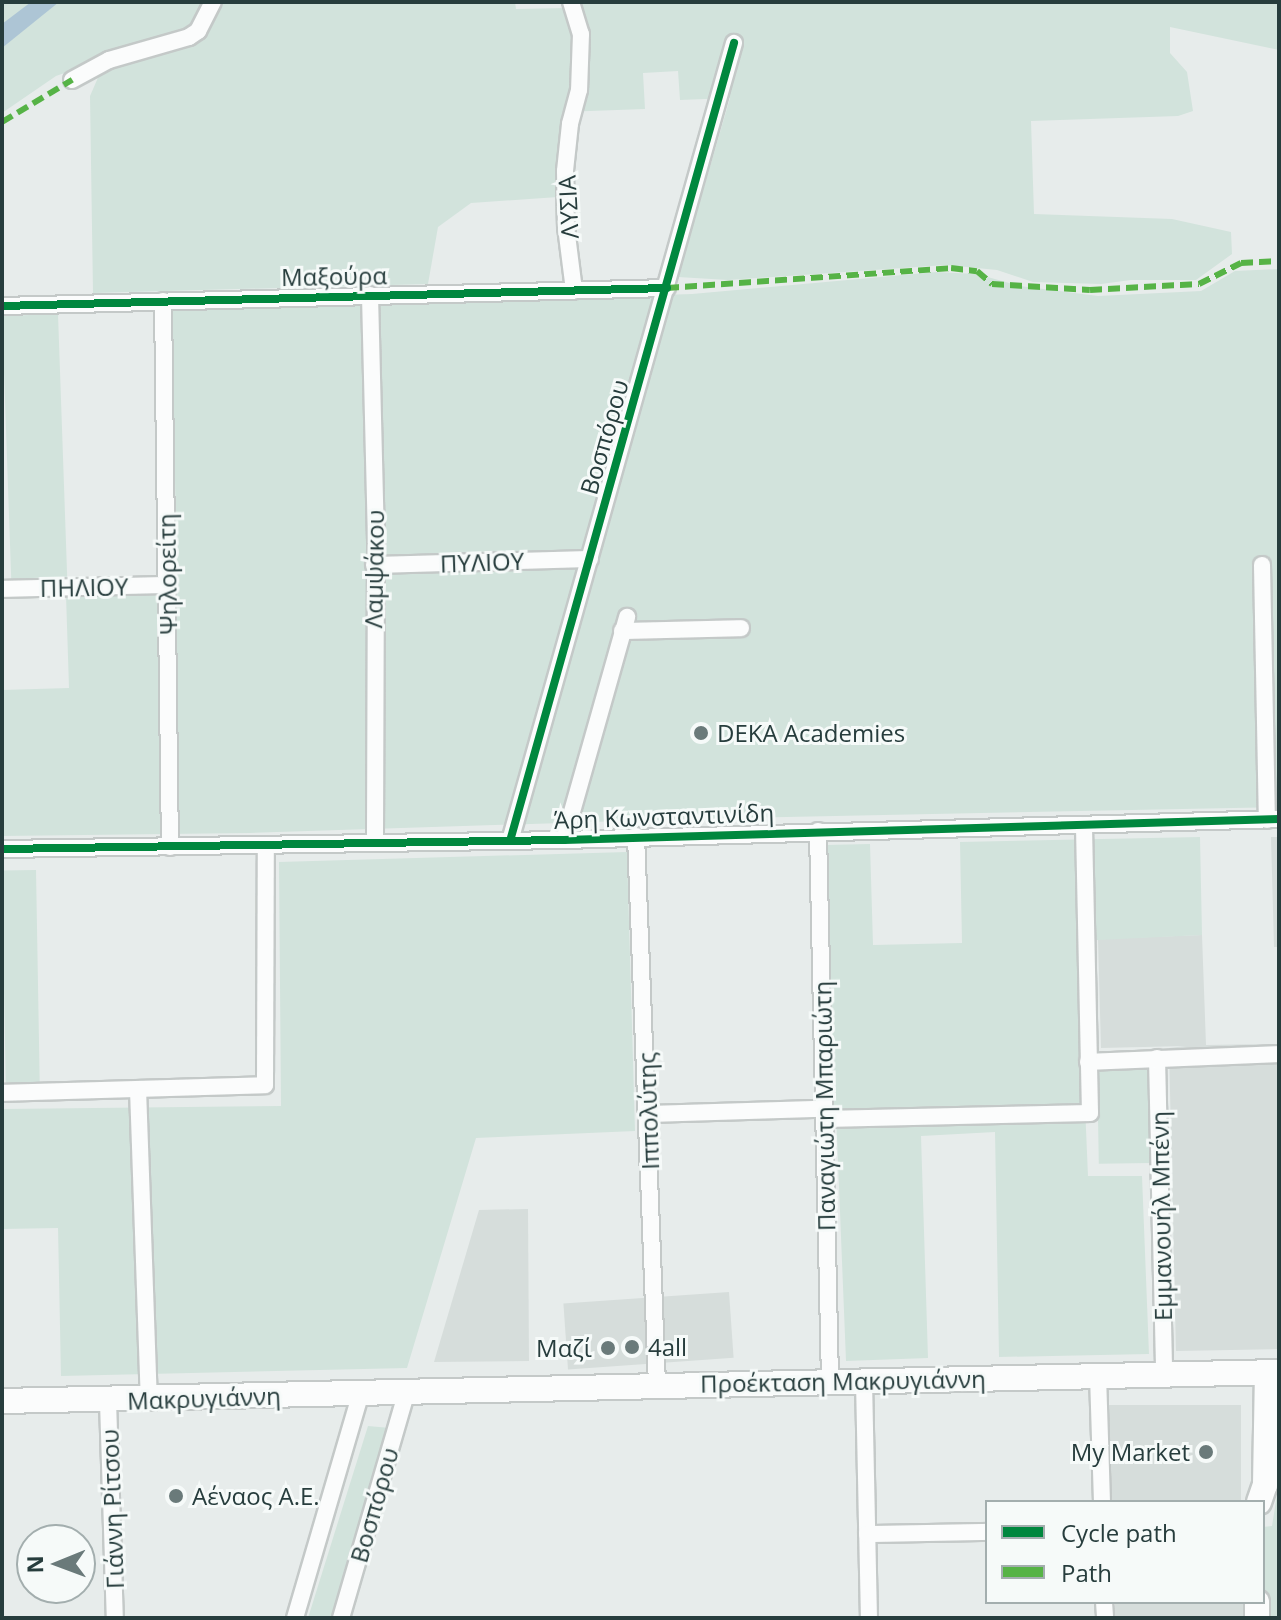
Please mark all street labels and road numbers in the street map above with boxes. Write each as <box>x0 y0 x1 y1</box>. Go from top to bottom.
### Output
street label: ΛΥΣΙΑ <box>552 175 584 239</box>
street label: Μαξούρα <box>281 261 387 291</box>
street label: Βοσπόρου <box>574 376 634 498</box>
street label: Λαμψάκου <box>359 510 389 628</box>
street label: Ψηλορείτη <box>152 513 182 635</box>
street label: ΠΥΛΙΟΥ <box>439 546 525 578</box>
street label: ΠΗΛΙΟΥ <box>40 572 128 602</box>
street label: Άρη Κωνσταντινίδη <box>553 798 775 834</box>
street label: Παναγιώτη Μπαριώτη <box>807 981 841 1231</box>
street label: Ιππολύτης <box>632 1052 664 1170</box>
street label: Εμμανουήλ Μπένη <box>1145 1111 1177 1321</box>
street label: Προέκταση Μακρυγιάννη <box>700 1364 986 1398</box>
street label: Μακρυγιάννη <box>127 1381 281 1415</box>
street label: Γιάννη Ρίτσου <box>95 1429 129 1589</box>
street label: Βοσπόρου <box>344 1444 404 1566</box>

